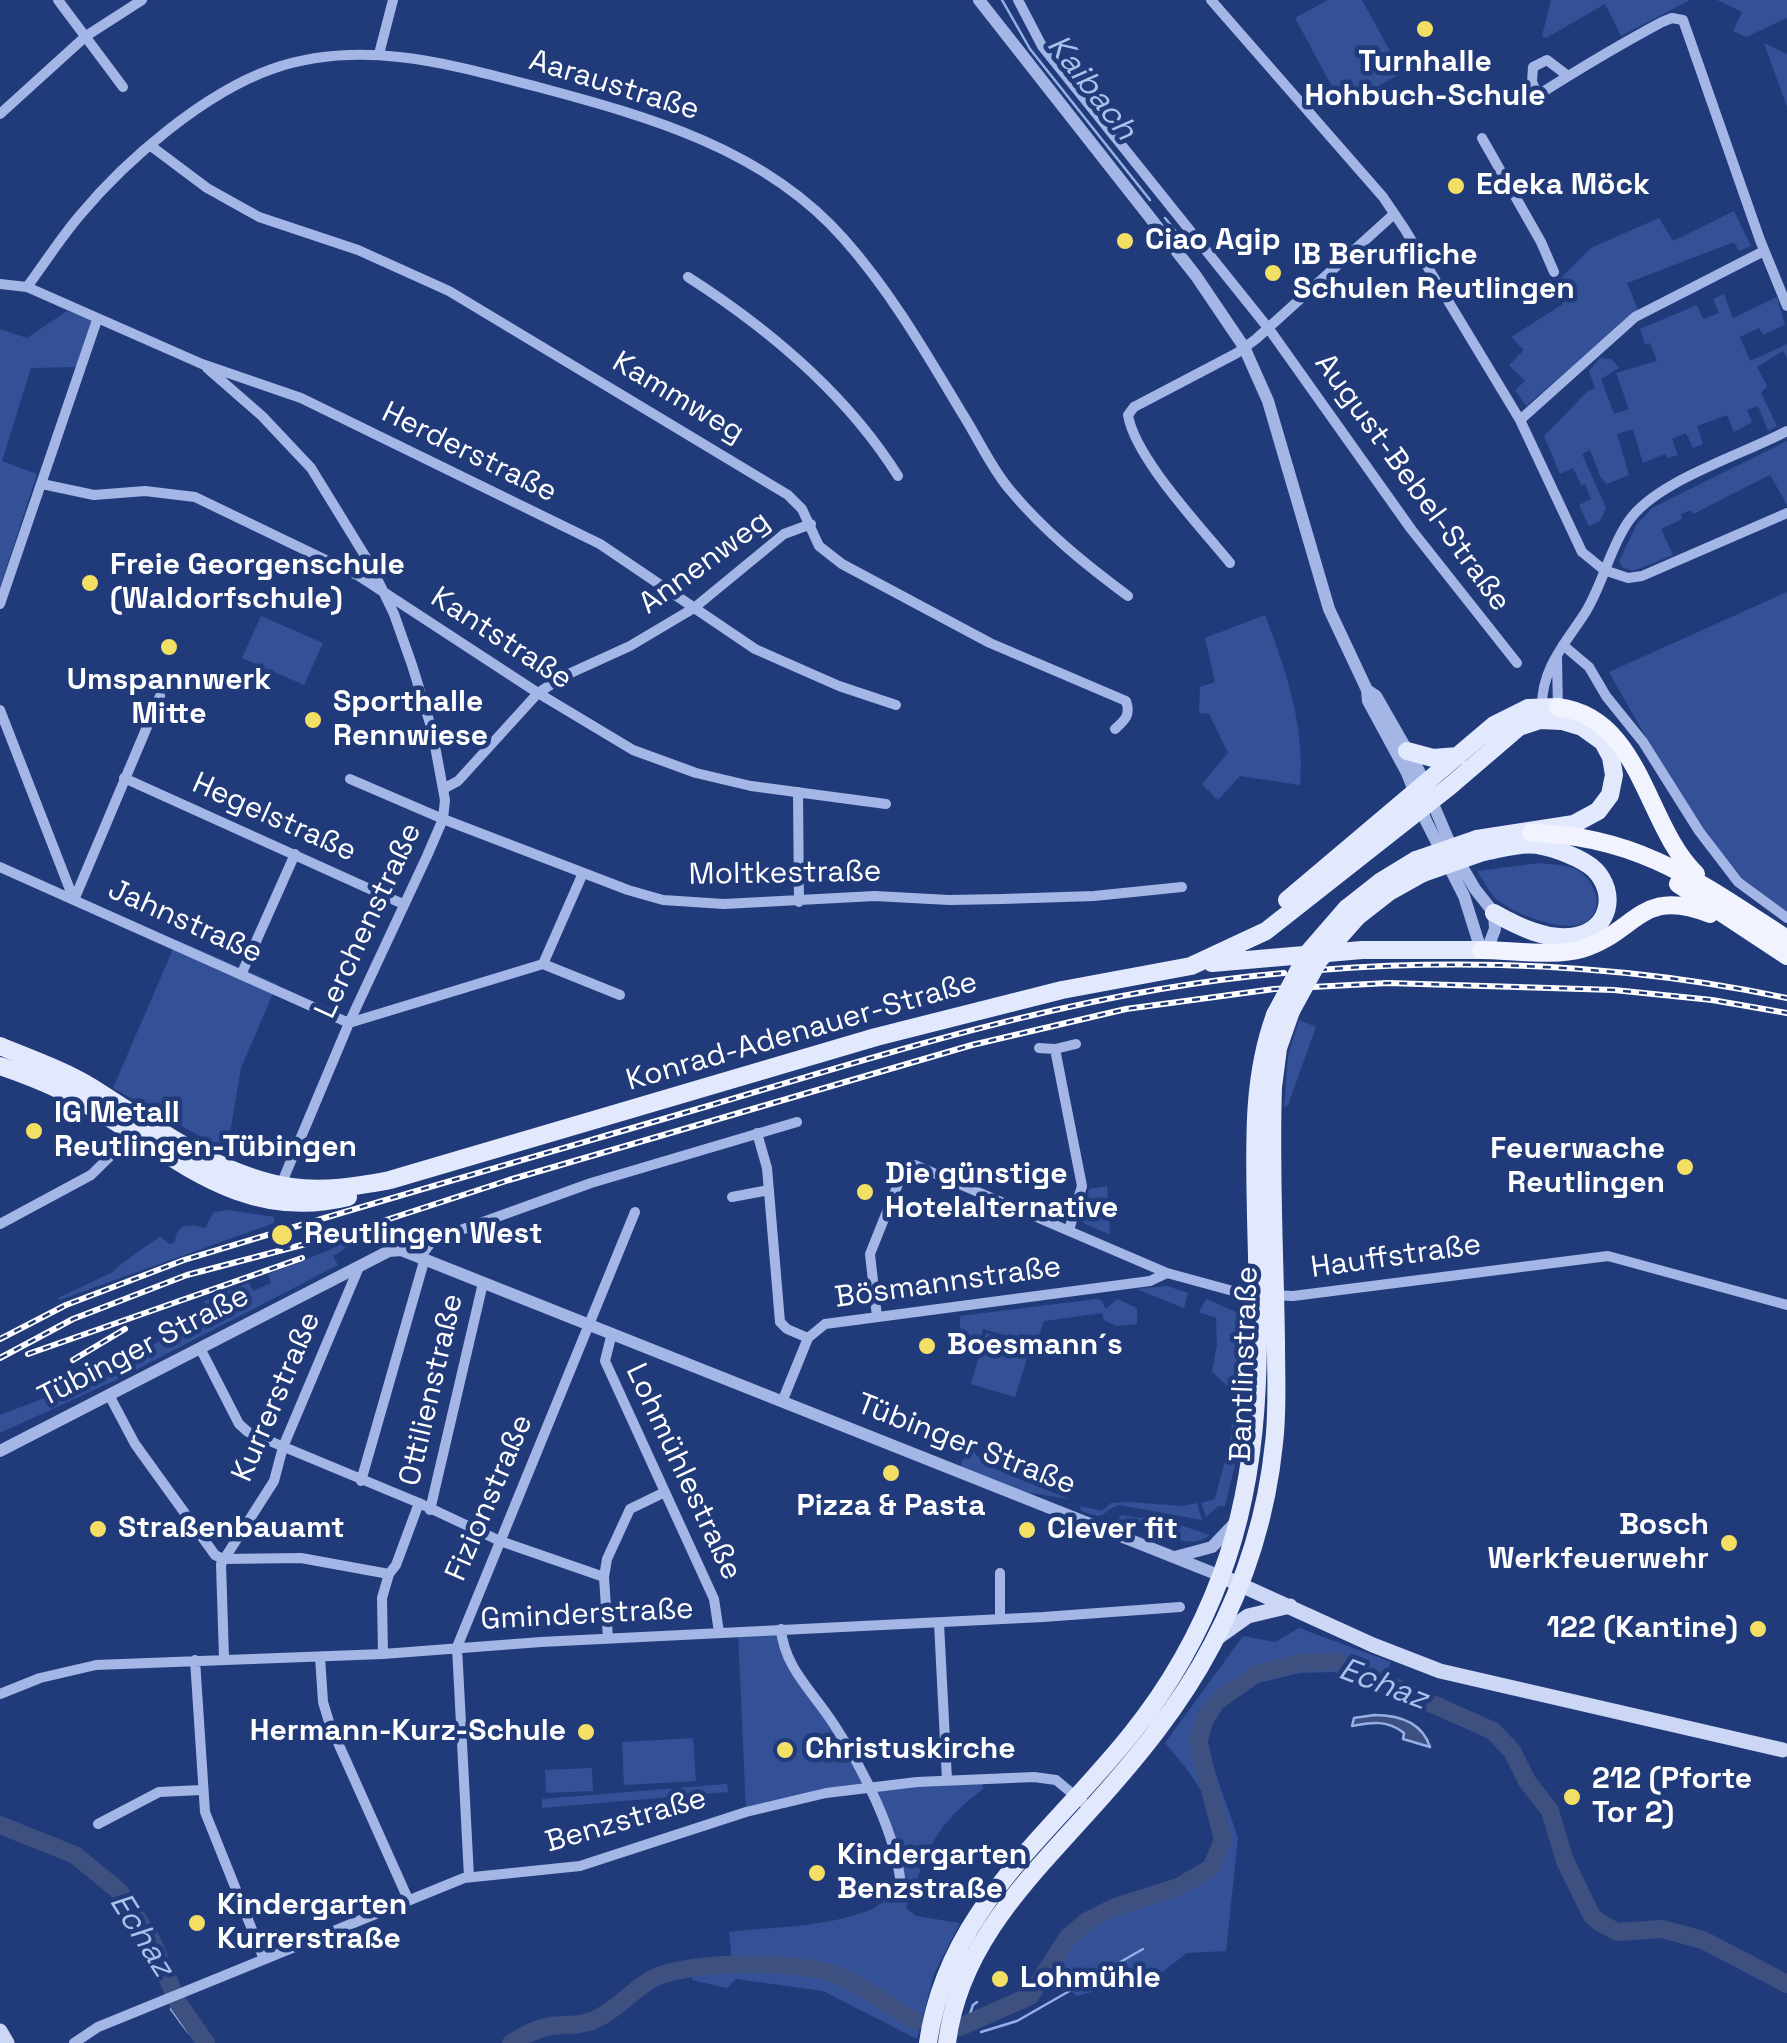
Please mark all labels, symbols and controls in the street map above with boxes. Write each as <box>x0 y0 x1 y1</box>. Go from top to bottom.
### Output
marker: Turnhalle Hohbuch-Schule <box>1414 18 1436 40</box>
water label: Kaibach <box>1038 28 1144 148</box>
street label: Aaraustraße <box>525 43 703 129</box>
place label: Turnhalle Hohbuch-Schule <box>1305 45 1545 116</box>
place label: Edeka Möck <box>1476 168 1650 204</box>
marker: Edeka Möck <box>1445 175 1467 197</box>
place label: Ciao Agip <box>1145 223 1281 259</box>
marker: Ciao Agip <box>1114 230 1136 252</box>
place label: IB Berufliche Schulen Reutlingen <box>1293 238 1575 308</box>
marker: IB Berufliche Schulen Reutlingen <box>1262 262 1284 284</box>
street label: Kammweg <box>605 345 751 451</box>
street label: August-Bebel-Straße <box>1306 347 1518 619</box>
street label: Herderstraße <box>376 395 562 511</box>
street label: Annenweg <box>633 504 777 622</box>
place label: Freie Georgenschule (Waldorfschule) <box>110 548 405 618</box>
marker: Freie Georgenschule (Waldorfschule) <box>79 572 101 594</box>
street label: Kantstraße <box>424 580 578 698</box>
marker: Umspannwerk Mitte <box>158 636 180 658</box>
place label: Umspannwerk Mitte <box>67 663 271 734</box>
place label: Sporthalle Rennwiese <box>333 685 488 756</box>
marker: Sporthalle Rennwiese <box>302 709 324 731</box>
street label: Hegelstraße <box>186 766 362 870</box>
street label: Lerchenstraße <box>308 818 430 1024</box>
street label: Moltkestraße <box>688 854 882 894</box>
street label: Jahnstraße <box>102 872 268 972</box>
street label: Konrad-Adenauer-Straße <box>622 965 982 1099</box>
place label: IG Metall Reutlingen-Tübingen <box>54 1096 357 1166</box>
marker: IG Metall Reutlingen-Tübingen <box>23 1120 45 1142</box>
place label: Feuerwache Reutlingen <box>1490 1132 1665 1202</box>
marker: Feuerwache Reutlingen <box>1674 1156 1696 1178</box>
place label: Die günstige Hotelalternative <box>885 1157 1118 1228</box>
marker: Die günstige Hotelalternative <box>854 1181 876 1203</box>
place label: Reutlingen West <box>304 1217 543 1253</box>
marker: Reutlingen West <box>269 1222 295 1248</box>
street label: Hauffstraße <box>1309 1227 1483 1287</box>
street label: Bösmannstraße <box>833 1249 1063 1317</box>
street label: Bantlinstraße <box>1224 1266 1266 1462</box>
street label: Tübinger Straße <box>33 1278 255 1416</box>
street label: Ottilienstraße <box>392 1291 472 1489</box>
street label: Kurrerstraße <box>225 1307 329 1487</box>
place label: Boesmann´s <box>947 1328 1123 1364</box>
marker: Boesmann´s <box>916 1335 938 1357</box>
street label: Lohmühlestraße <box>617 1358 749 1586</box>
street label: Tübinger Straße <box>851 1387 1081 1503</box>
street label: Fizionstraße <box>439 1409 541 1587</box>
marker: Pizza & Pasta <box>880 1462 902 1484</box>
place label: Pizza & Pasta <box>797 1489 985 1525</box>
place label: Bosch Werkfeuerwehr <box>1487 1508 1709 1578</box>
place label: Straßenbauamt <box>118 1511 345 1547</box>
place label: Clever fit <box>1047 1512 1178 1548</box>
marker: Straßenbauamt <box>87 1518 109 1540</box>
marker: Clever fit <box>1016 1519 1038 1541</box>
marker: Bosch Werkfeuerwehr <box>1718 1532 1740 1554</box>
street label: Gminderstraße <box>480 1591 694 1639</box>
place label: 122 (Kantine) <box>1547 1611 1738 1647</box>
marker: 122 (Kantine) <box>1747 1618 1769 1640</box>
water label: Echaz <box>1333 1651 1433 1719</box>
place label: Hermann-Kurz-Schule <box>250 1714 566 1750</box>
marker: Hermann-Kurz-Schule <box>575 1721 597 1743</box>
place label: Christuskirche <box>805 1732 1016 1768</box>
marker: Christuskirche <box>774 1739 796 1761</box>
place label: 212 (Pforte Tor 2) <box>1592 1762 1752 1832</box>
street label: Benzstraße <box>541 1781 711 1861</box>
marker: 212 (Pforte Tor 2) <box>1561 1786 1583 1808</box>
place label: Kindergarten Benzstraße <box>837 1838 1027 1908</box>
marker: Kindergarten Benzstraße <box>806 1862 828 1884</box>
water label: Echaz <box>100 1886 182 1984</box>
place label: Kindergarten Kurrerstraße <box>217 1888 407 1958</box>
marker: Kindergarten Kurrerstraße <box>186 1912 208 1934</box>
place label: Lohmühle <box>1020 1961 1161 1997</box>
marker: Lohmühle <box>989 1968 1011 1990</box>

